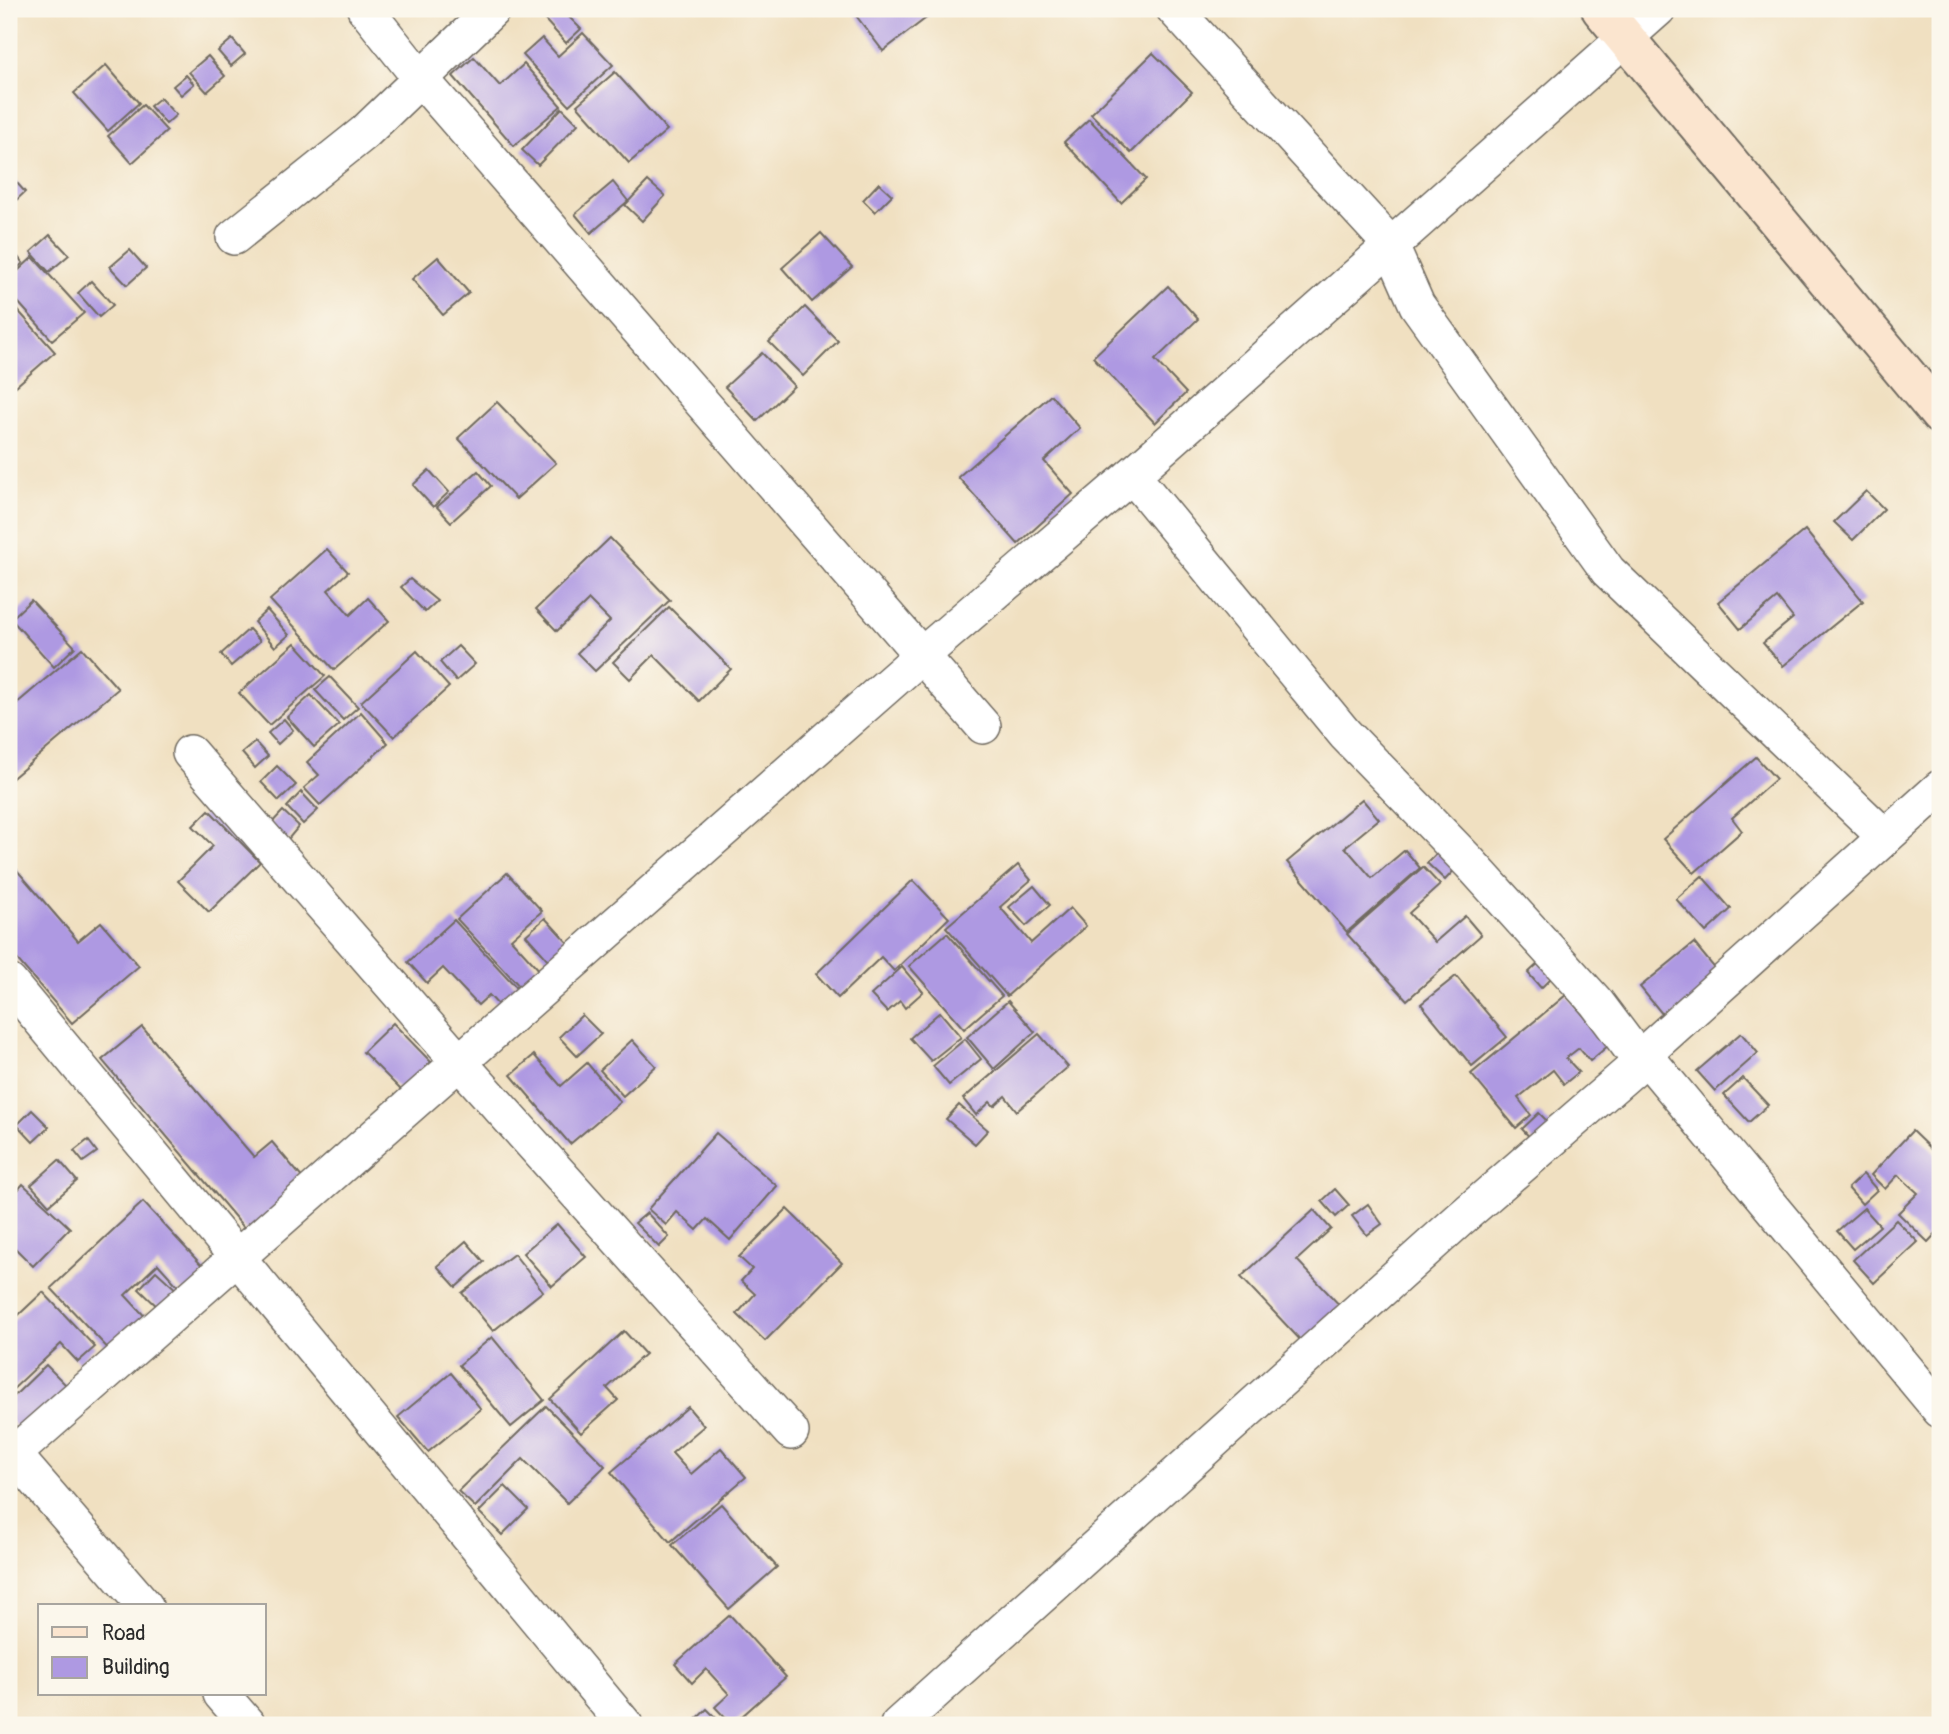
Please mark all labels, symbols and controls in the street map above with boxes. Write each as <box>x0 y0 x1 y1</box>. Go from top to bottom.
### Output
legend <box>38 1604 266 1696</box>
text: Road <box>102 1620 146 1647</box>
text: Building <box>102 1654 169 1681</box>

